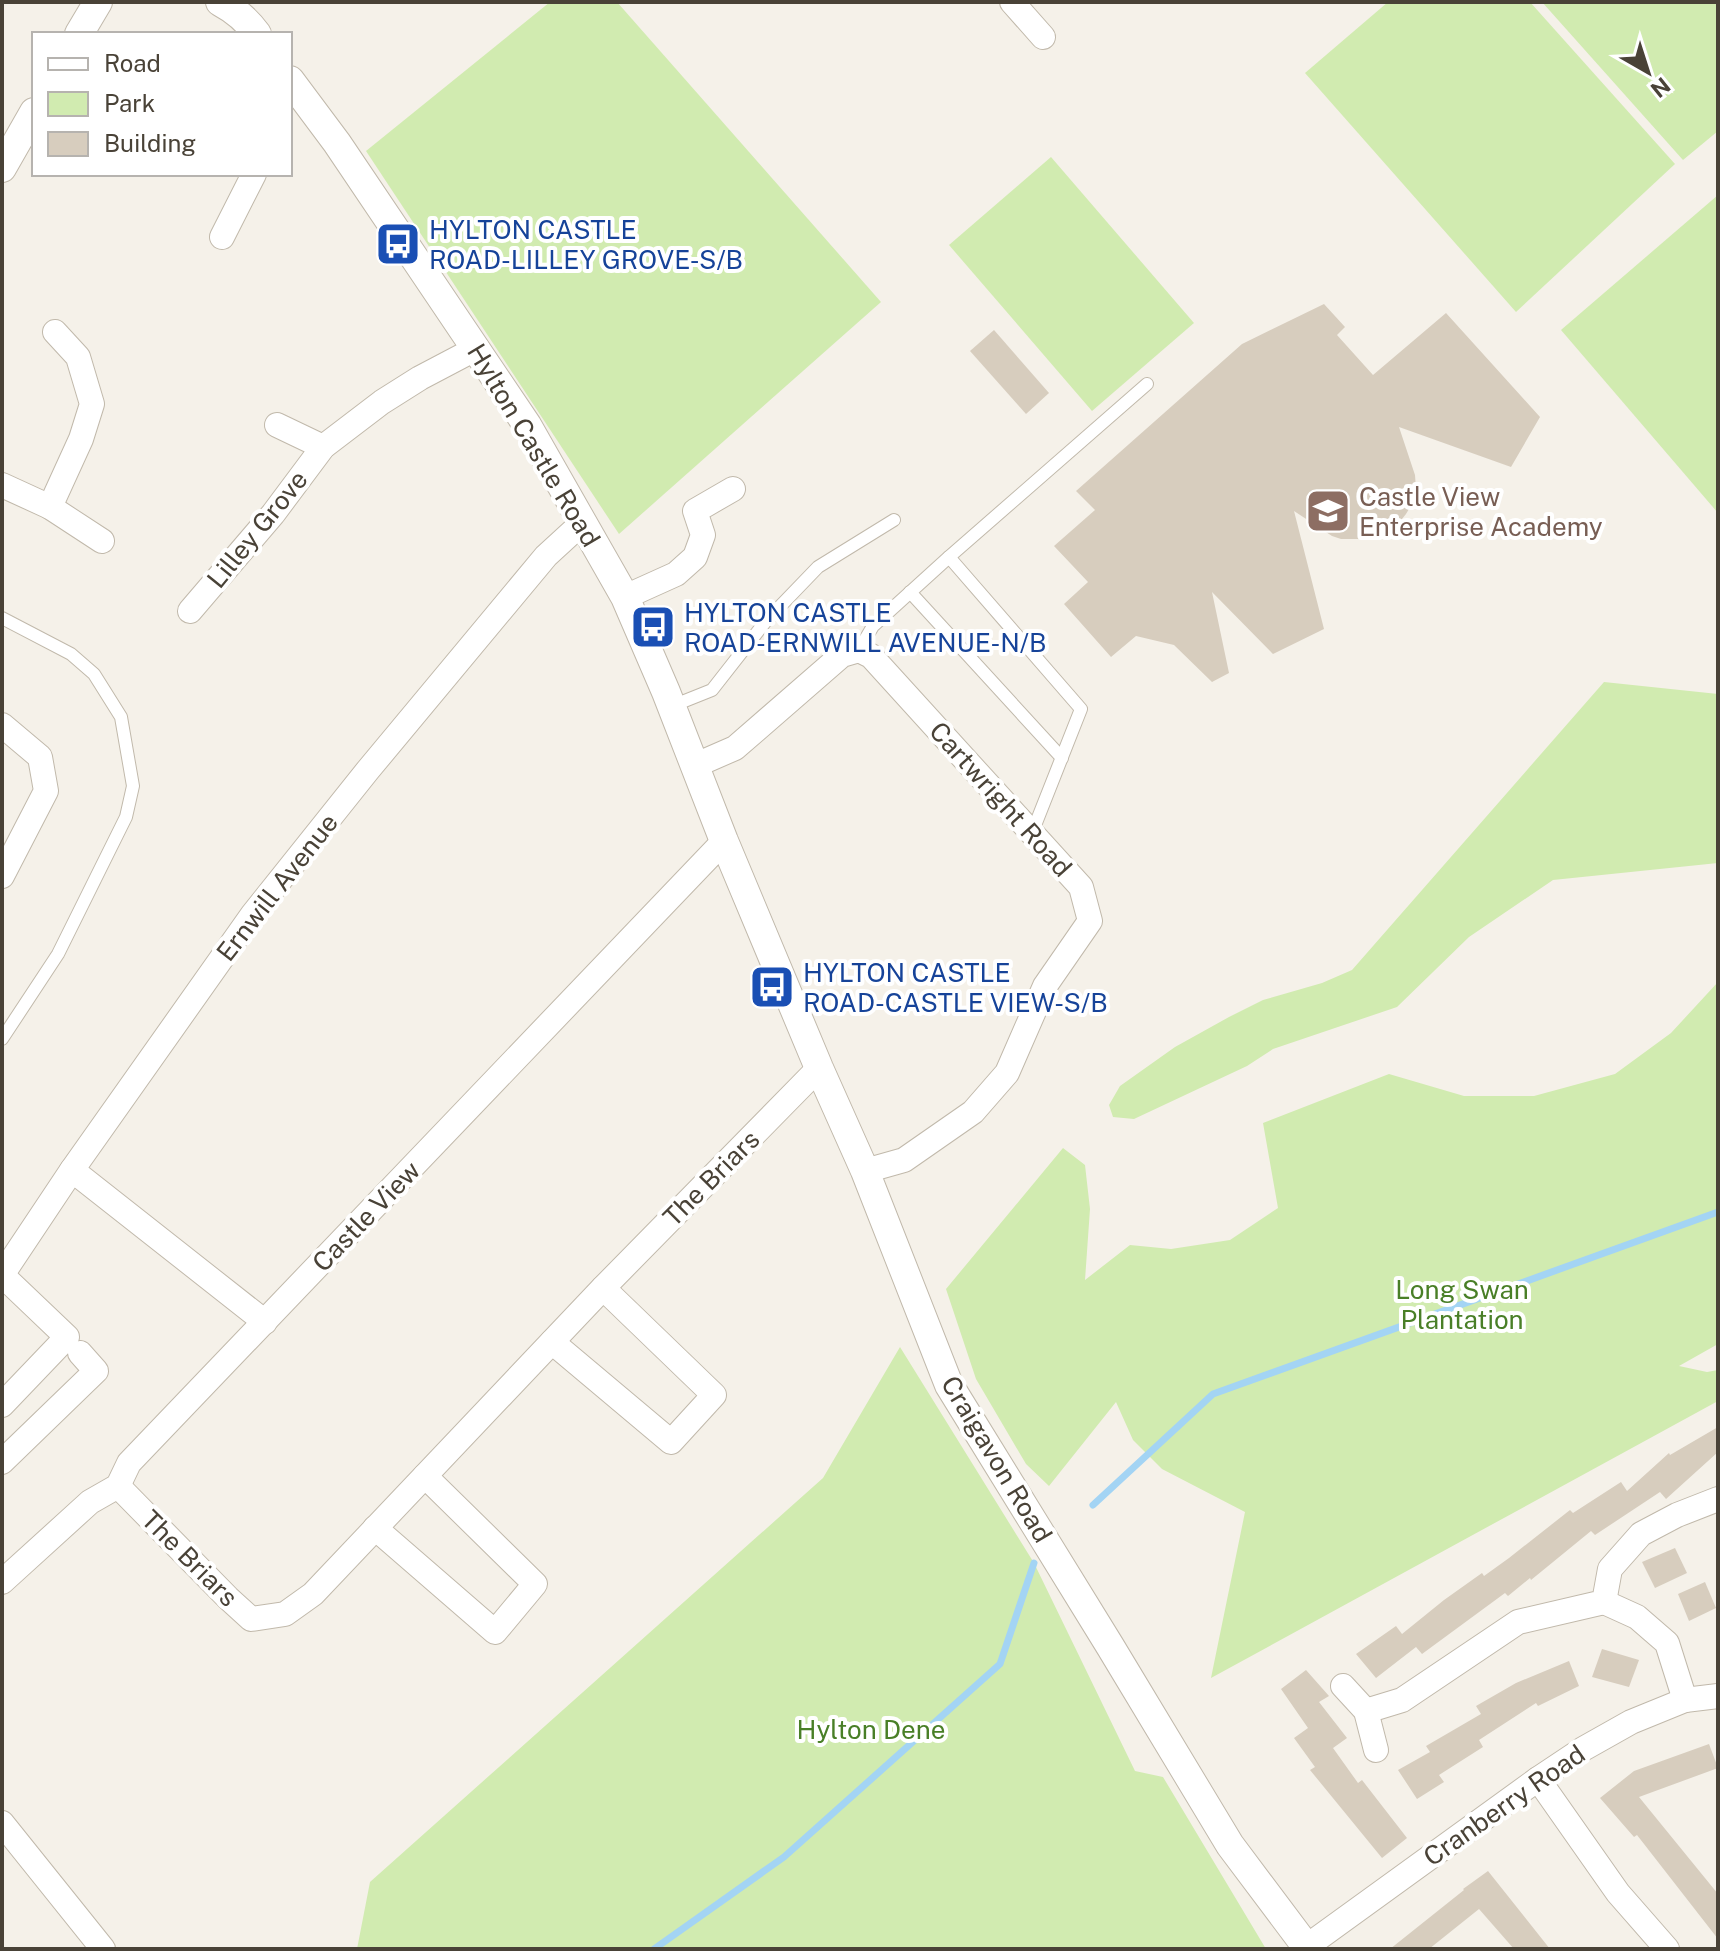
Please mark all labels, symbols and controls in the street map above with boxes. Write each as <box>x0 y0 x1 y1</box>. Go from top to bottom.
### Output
legend <box>32 32 292 176</box>
north arrow <box>1608 32 1688 112</box>
text: Road <box>104 49 161 77</box>
text: N <box>1646 72 1675 103</box>
text: Park <box>104 89 155 117</box>
text: Building <box>104 129 196 157</box>
place label: HYLTON CASTLE ROAD-LILLEY GROVE-S/B <box>429 214 743 275</box>
bus stop icon: HYLTON CASTLE ROAD-LILLEY GROVE-S/B <box>374 220 422 268</box>
street label: Hylton Castle Road <box>461 338 607 552</box>
street label: Lilley Grove <box>200 464 314 594</box>
place label: Castle View Enterprise Academy <box>1359 481 1603 542</box>
school or university icon: Castle View Enterprise Academy <box>1304 487 1352 535</box>
place label: HYLTON CASTLE ROAD-ERNWILL AVENUE-N/B <box>684 597 1046 658</box>
bus stop icon: HYLTON CASTLE ROAD-ERNWILL AVENUE-N/B <box>629 603 677 651</box>
street label: Cartwright Road <box>923 715 1079 883</box>
street label: Ernwill Avenue <box>210 807 344 967</box>
place label: HYLTON CASTLE ROAD-CASTLE VIEW-S/B <box>803 957 1108 1018</box>
bus stop icon: HYLTON CASTLE ROAD-CASTLE VIEW-S/B <box>748 963 796 1011</box>
street label: The Briars <box>657 1124 765 1232</box>
street label: Castle View <box>306 1154 426 1278</box>
park label: Long Swan Plantation <box>1395 1274 1529 1335</box>
street label: Craigavon Road <box>935 1370 1059 1548</box>
street label: The Briars <box>136 1504 244 1612</box>
park label: Hylton Dene <box>797 1714 946 1745</box>
street label: Cranberry Road <box>1417 1738 1591 1872</box>

